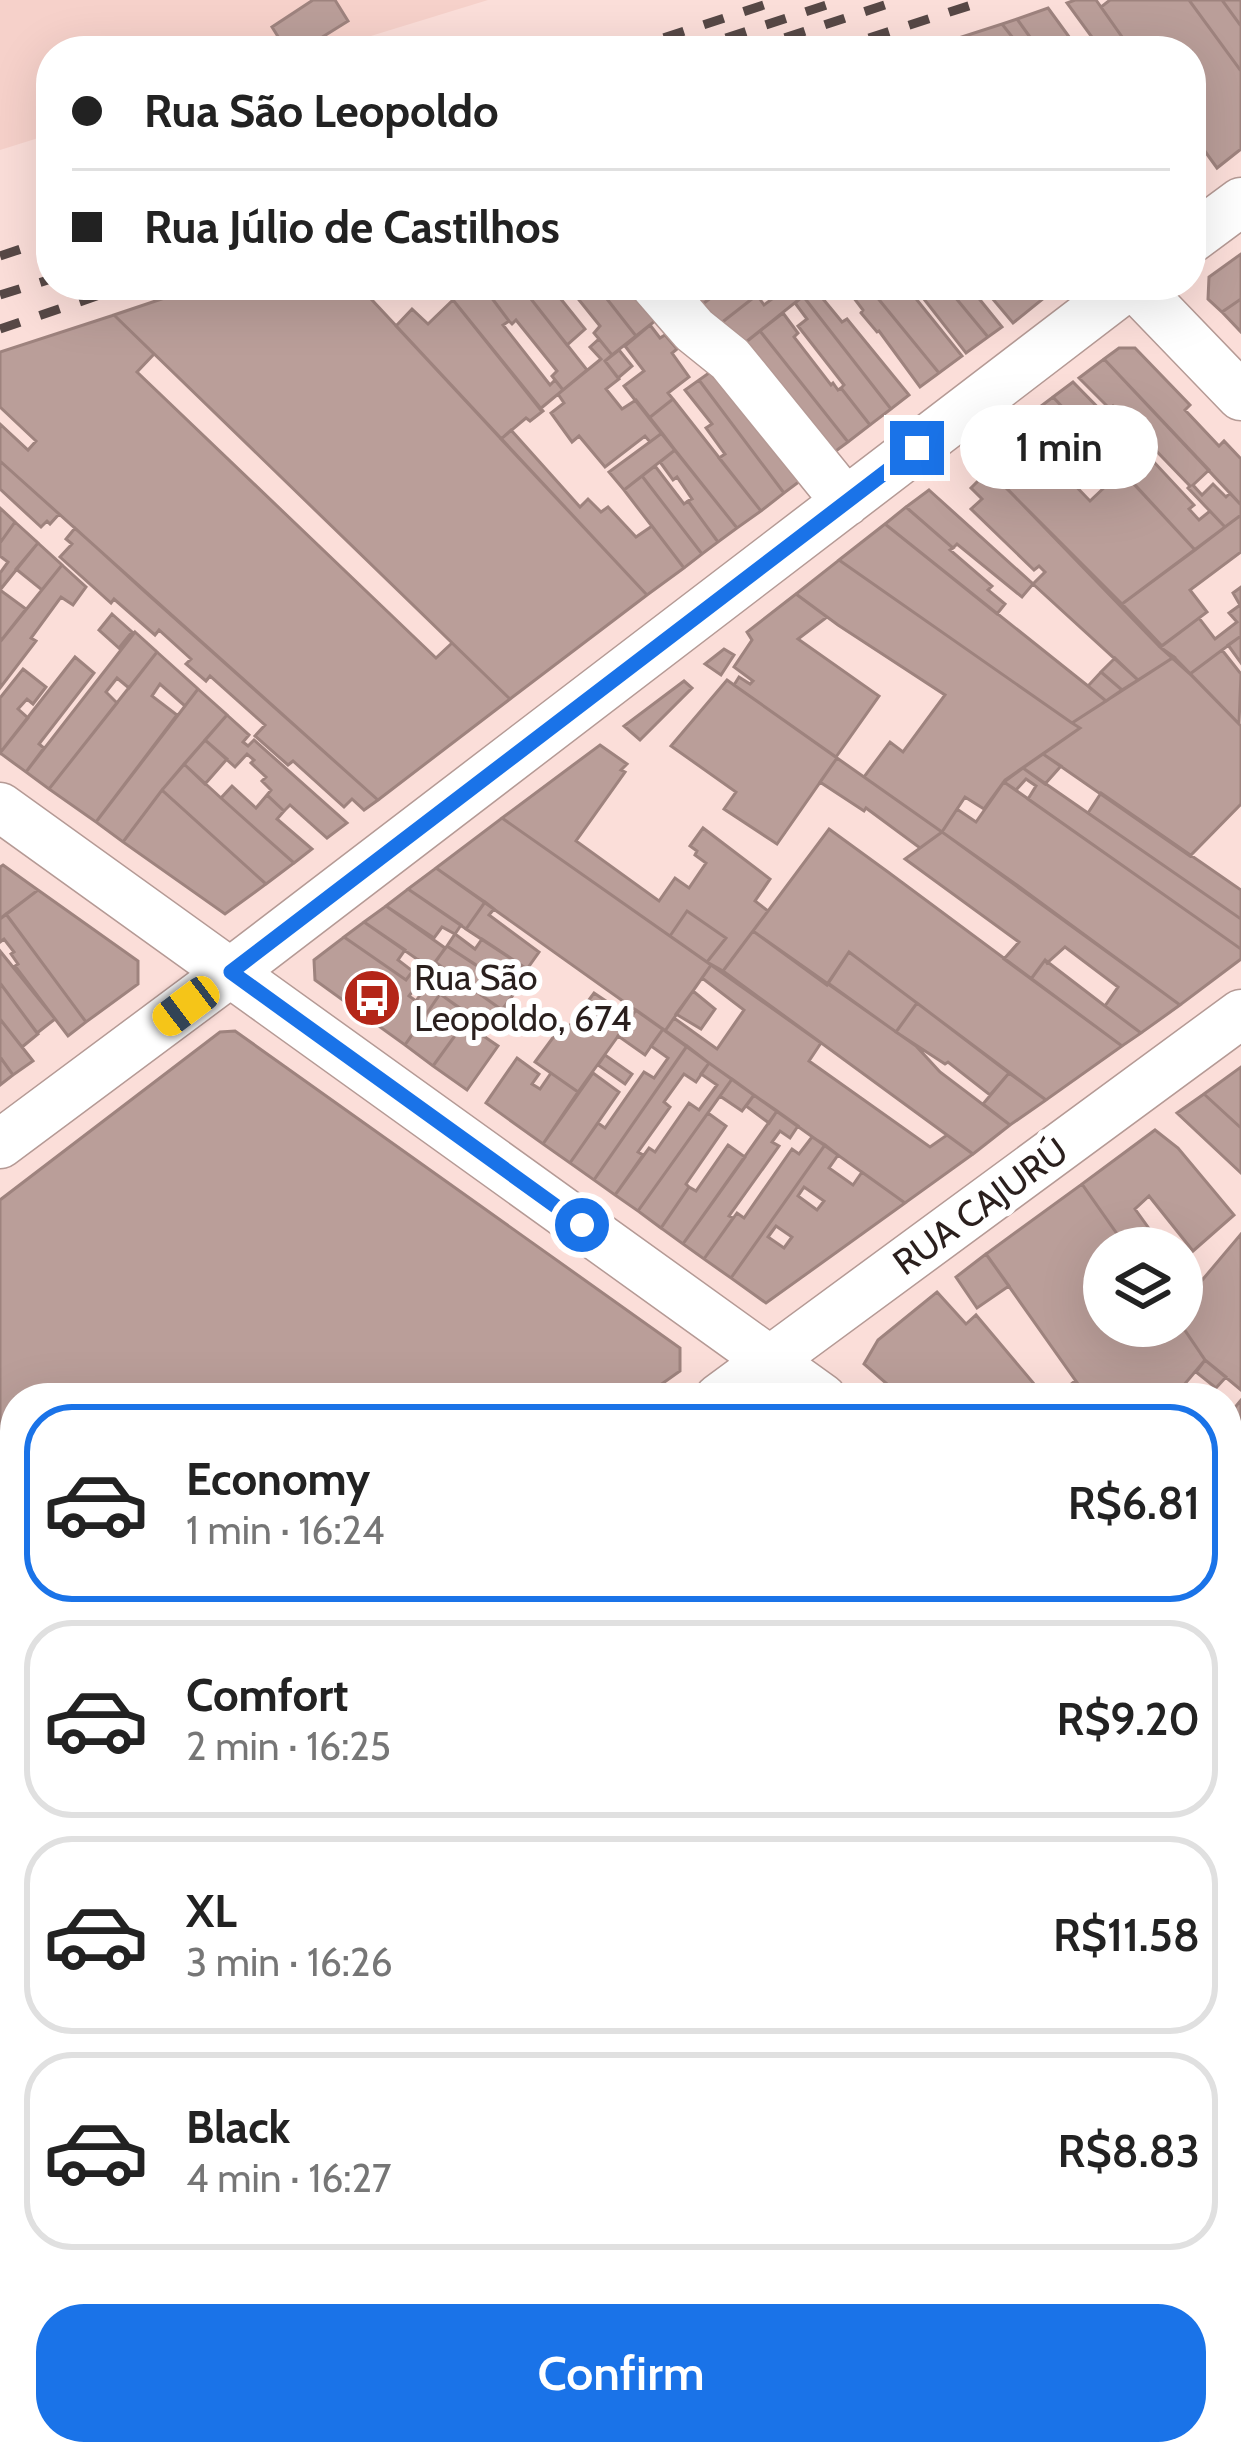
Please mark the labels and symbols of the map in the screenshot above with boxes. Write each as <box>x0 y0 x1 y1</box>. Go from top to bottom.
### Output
callout: 1 min <box>959 406 1157 490</box>
route end <box>890 421 944 475</box>
place label: Rua São Leopoldo, 674 <box>414 955 632 1040</box>
bus stop icon: Rua São Leopoldo, 674 <box>341 967 403 1029</box>
car <box>146 970 226 1042</box>
street label: RUA CAJURÚ <box>884 1128 1076 1284</box>
route start <box>555 1198 609 1252</box>

